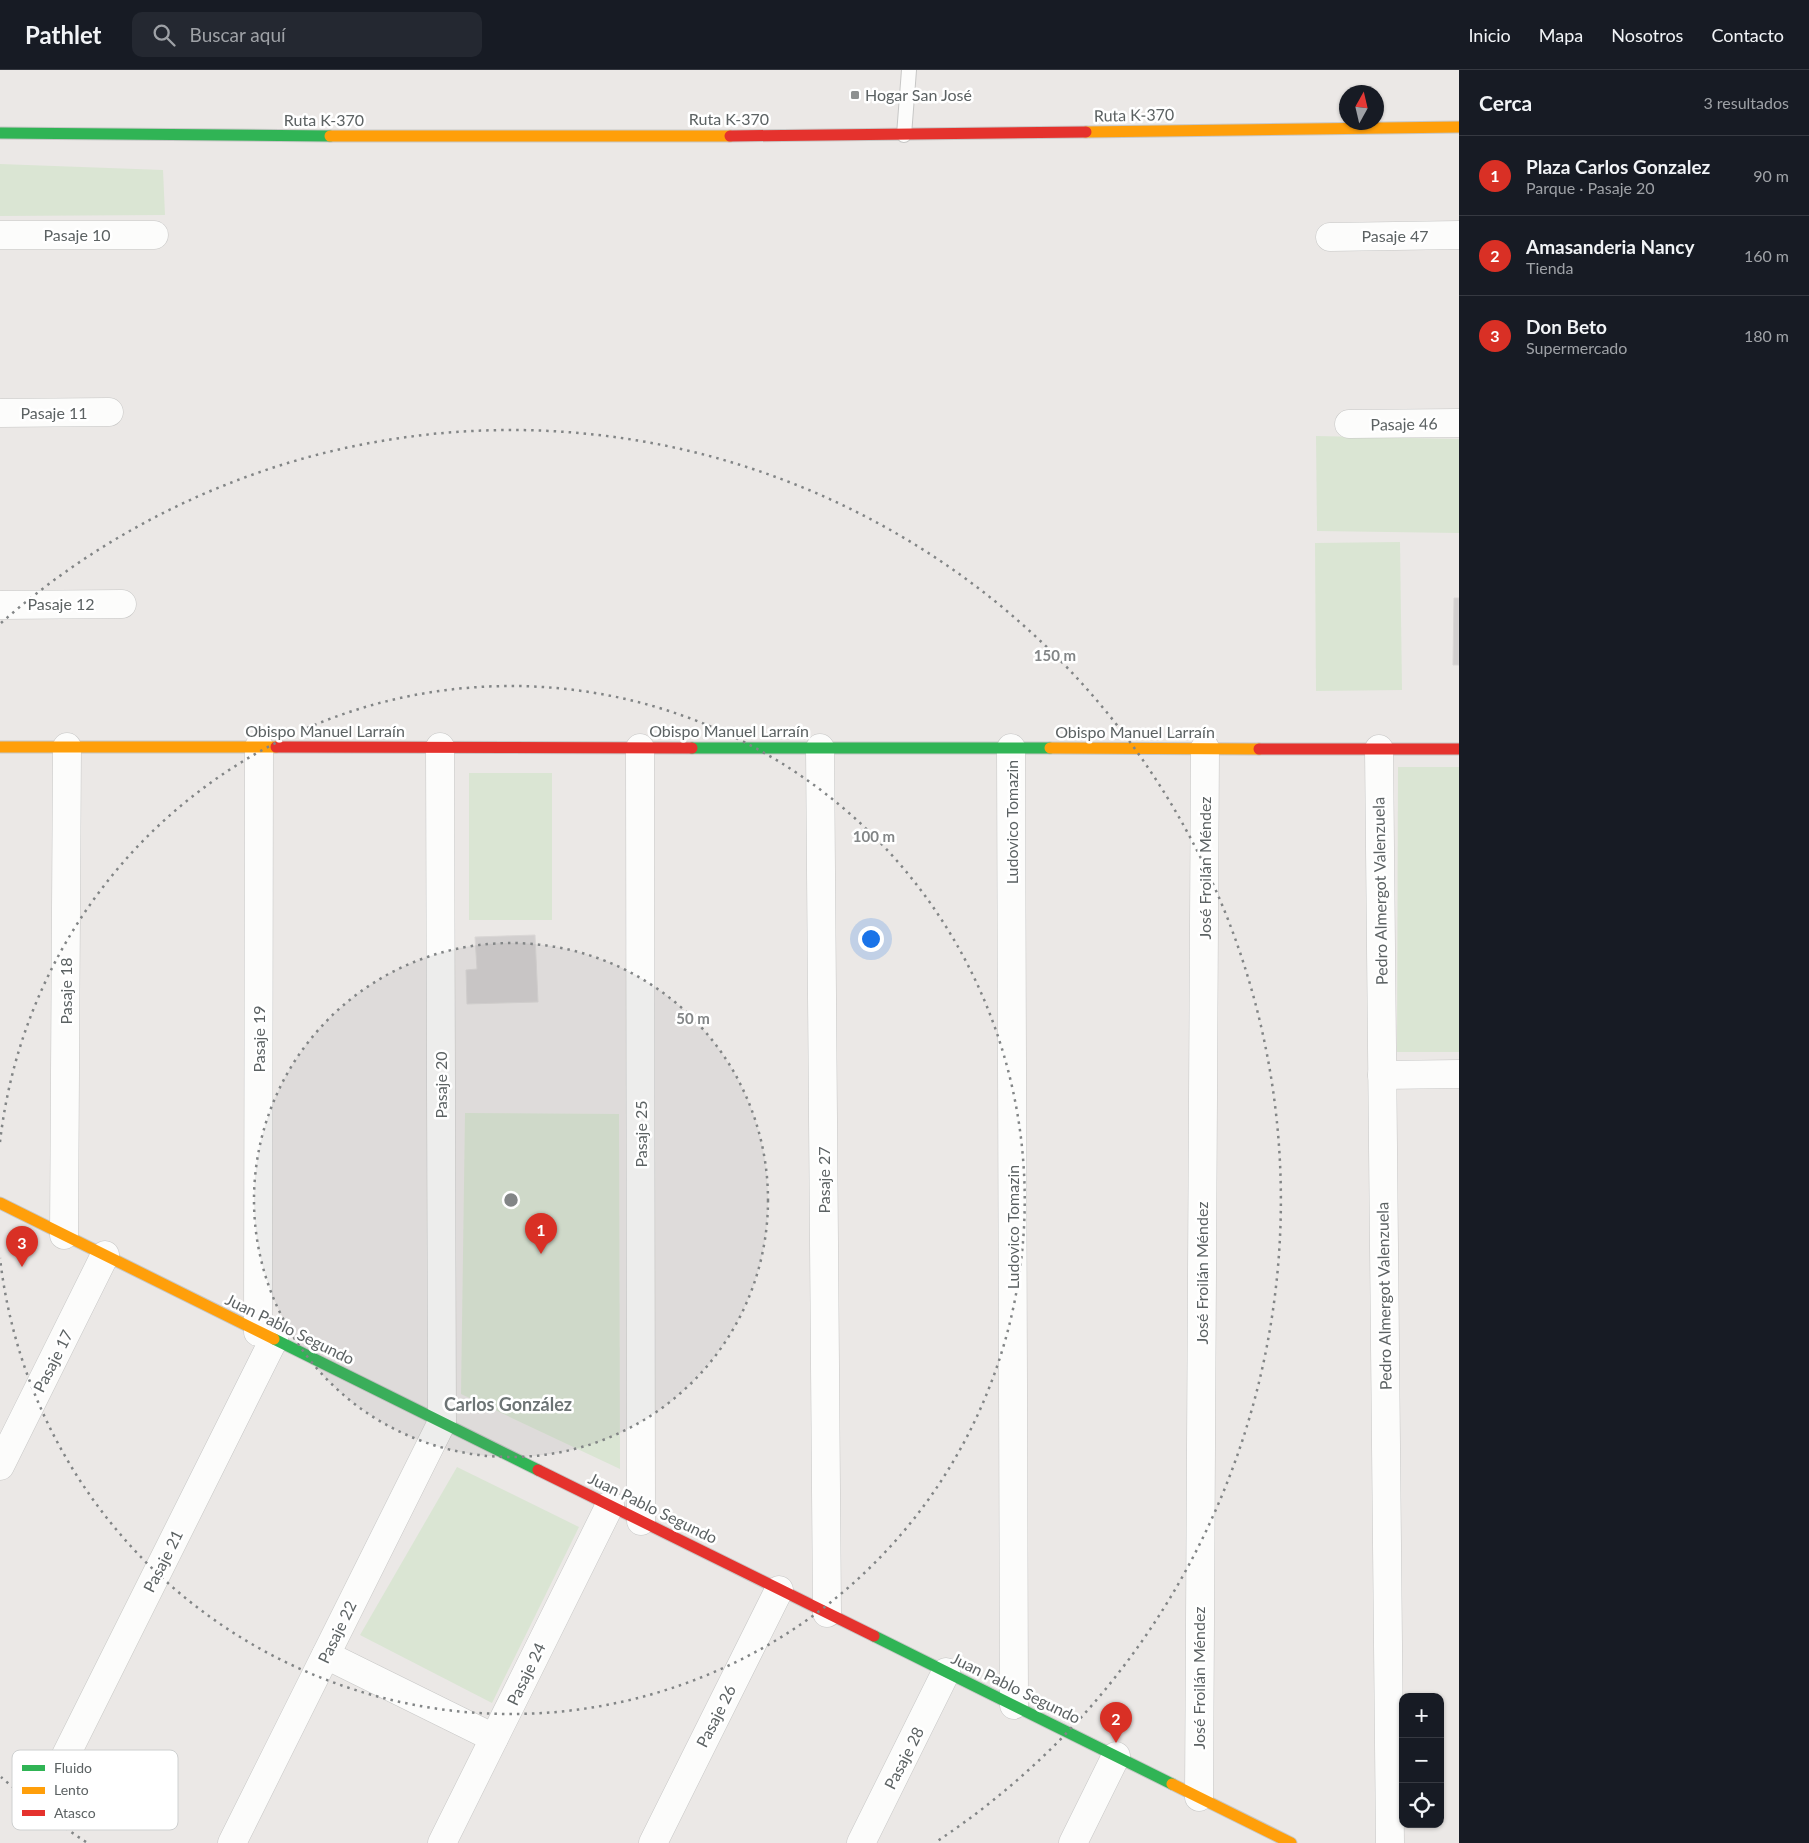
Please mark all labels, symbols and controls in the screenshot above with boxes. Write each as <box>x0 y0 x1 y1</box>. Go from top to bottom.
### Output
search box <box>132 12 482 57</box>
text: Pathlet <box>25 20 102 49</box>
icon: search <box>150 21 178 49</box>
text: Buscar aquí <box>190 23 286 46</box>
text: Inicio <box>1468 24 1511 46</box>
text: Mapa <box>1539 24 1583 46</box>
text: Nosotros <box>1611 24 1683 46</box>
text: Contacto <box>1711 24 1784 46</box>
place label: Hogar San José <box>865 85 972 104</box>
north arrow <box>1339 85 1384 130</box>
marker: Hogar San José <box>849 89 861 101</box>
text: Cerca <box>1479 90 1532 115</box>
text: 3 resultados <box>1703 93 1789 112</box>
street label: Ruta K-370 <box>1094 104 1174 125</box>
street label: Ruta K-370 <box>689 109 769 128</box>
street label: Ruta K-370 <box>284 110 364 129</box>
text: Plaza Carlos Gonzalez <box>1526 155 1710 178</box>
text: 1 <box>1490 166 1500 185</box>
text: 90 m <box>1753 166 1789 185</box>
text: Parque · Pasaje 20 <box>1526 178 1655 197</box>
street label: Pasaje 10 <box>43 225 111 244</box>
street label: Pasaje 47 <box>1361 226 1429 245</box>
text: Amasanderia Nancy <box>1526 235 1694 258</box>
text: 2 <box>1490 246 1500 265</box>
text: 160 m <box>1744 246 1789 265</box>
text: Tienda <box>1526 258 1574 277</box>
text: Don Beto <box>1526 315 1607 338</box>
text: 3 <box>1490 326 1500 345</box>
text: 180 m <box>1744 326 1789 345</box>
text: Supermercado <box>1526 338 1627 357</box>
street label: Pasaje 11 <box>20 403 88 422</box>
street label: Pasaje 46 <box>1370 413 1438 434</box>
street label: Pasaje 12 <box>27 594 95 613</box>
text: 150 m <box>1034 646 1076 664</box>
street label: Obispo Manuel Larraín <box>245 721 405 740</box>
street label: Obispo Manuel Larraín <box>649 721 809 740</box>
street label: Obispo Manuel Larraín <box>1055 722 1215 741</box>
street label: Ludovico Tomazin <box>1002 760 1021 884</box>
street label: José Froilán Méndez <box>1195 796 1214 940</box>
street label: Pedro Almergot Valenzuela <box>1368 797 1391 985</box>
text: 100 m <box>853 827 895 845</box>
your location <box>858 926 884 952</box>
street label: Pasaje 18 <box>56 957 75 1025</box>
street label: Pasaje 19 <box>249 1005 268 1073</box>
text: 50 m <box>676 1009 710 1027</box>
street label: Pasaje 20 <box>431 1051 450 1119</box>
street label: Pasaje 25 <box>631 1100 650 1168</box>
street label: Pasaje 27 <box>814 1146 833 1214</box>
street label: Ludovico Tomazin <box>1003 1165 1022 1289</box>
centre of rings <box>502 1191 520 1209</box>
street label: José Froilán Méndez <box>1192 1201 1211 1345</box>
street label: Pedro Almergot Valenzuela <box>1372 1202 1395 1390</box>
pin: 1 <box>525 1213 557 1254</box>
pin: 3 <box>6 1226 38 1267</box>
street label: Juan Pablo Segundo <box>223 1289 358 1368</box>
street label: Pasaje 17 <box>29 1327 76 1395</box>
district label: Carlos González <box>444 1393 572 1415</box>
street label: Juan Pablo Segundo <box>586 1468 721 1547</box>
street label: Pasaje 21 <box>139 1527 186 1595</box>
street label: Pasaje 22 <box>313 1597 360 1666</box>
street label: José Froilán Méndez <box>1189 1606 1208 1750</box>
street label: Pasaje 24 <box>502 1639 549 1708</box>
street label: Juan Pablo Segundo <box>949 1648 1084 1727</box>
street label: Pasaje 26 <box>692 1682 739 1750</box>
map controls <box>1399 1693 1444 1828</box>
button: + <box>1399 1693 1444 1738</box>
pin: 2 <box>1100 1702 1132 1743</box>
street label: Pasaje 28 <box>880 1724 927 1792</box>
button: − <box>1399 1738 1444 1783</box>
legend <box>12 1750 178 1830</box>
text: Fluido <box>54 1759 92 1776</box>
text: Lento <box>54 1781 89 1798</box>
button: locate <box>1399 1783 1444 1828</box>
text: Atasco <box>54 1804 96 1821</box>

